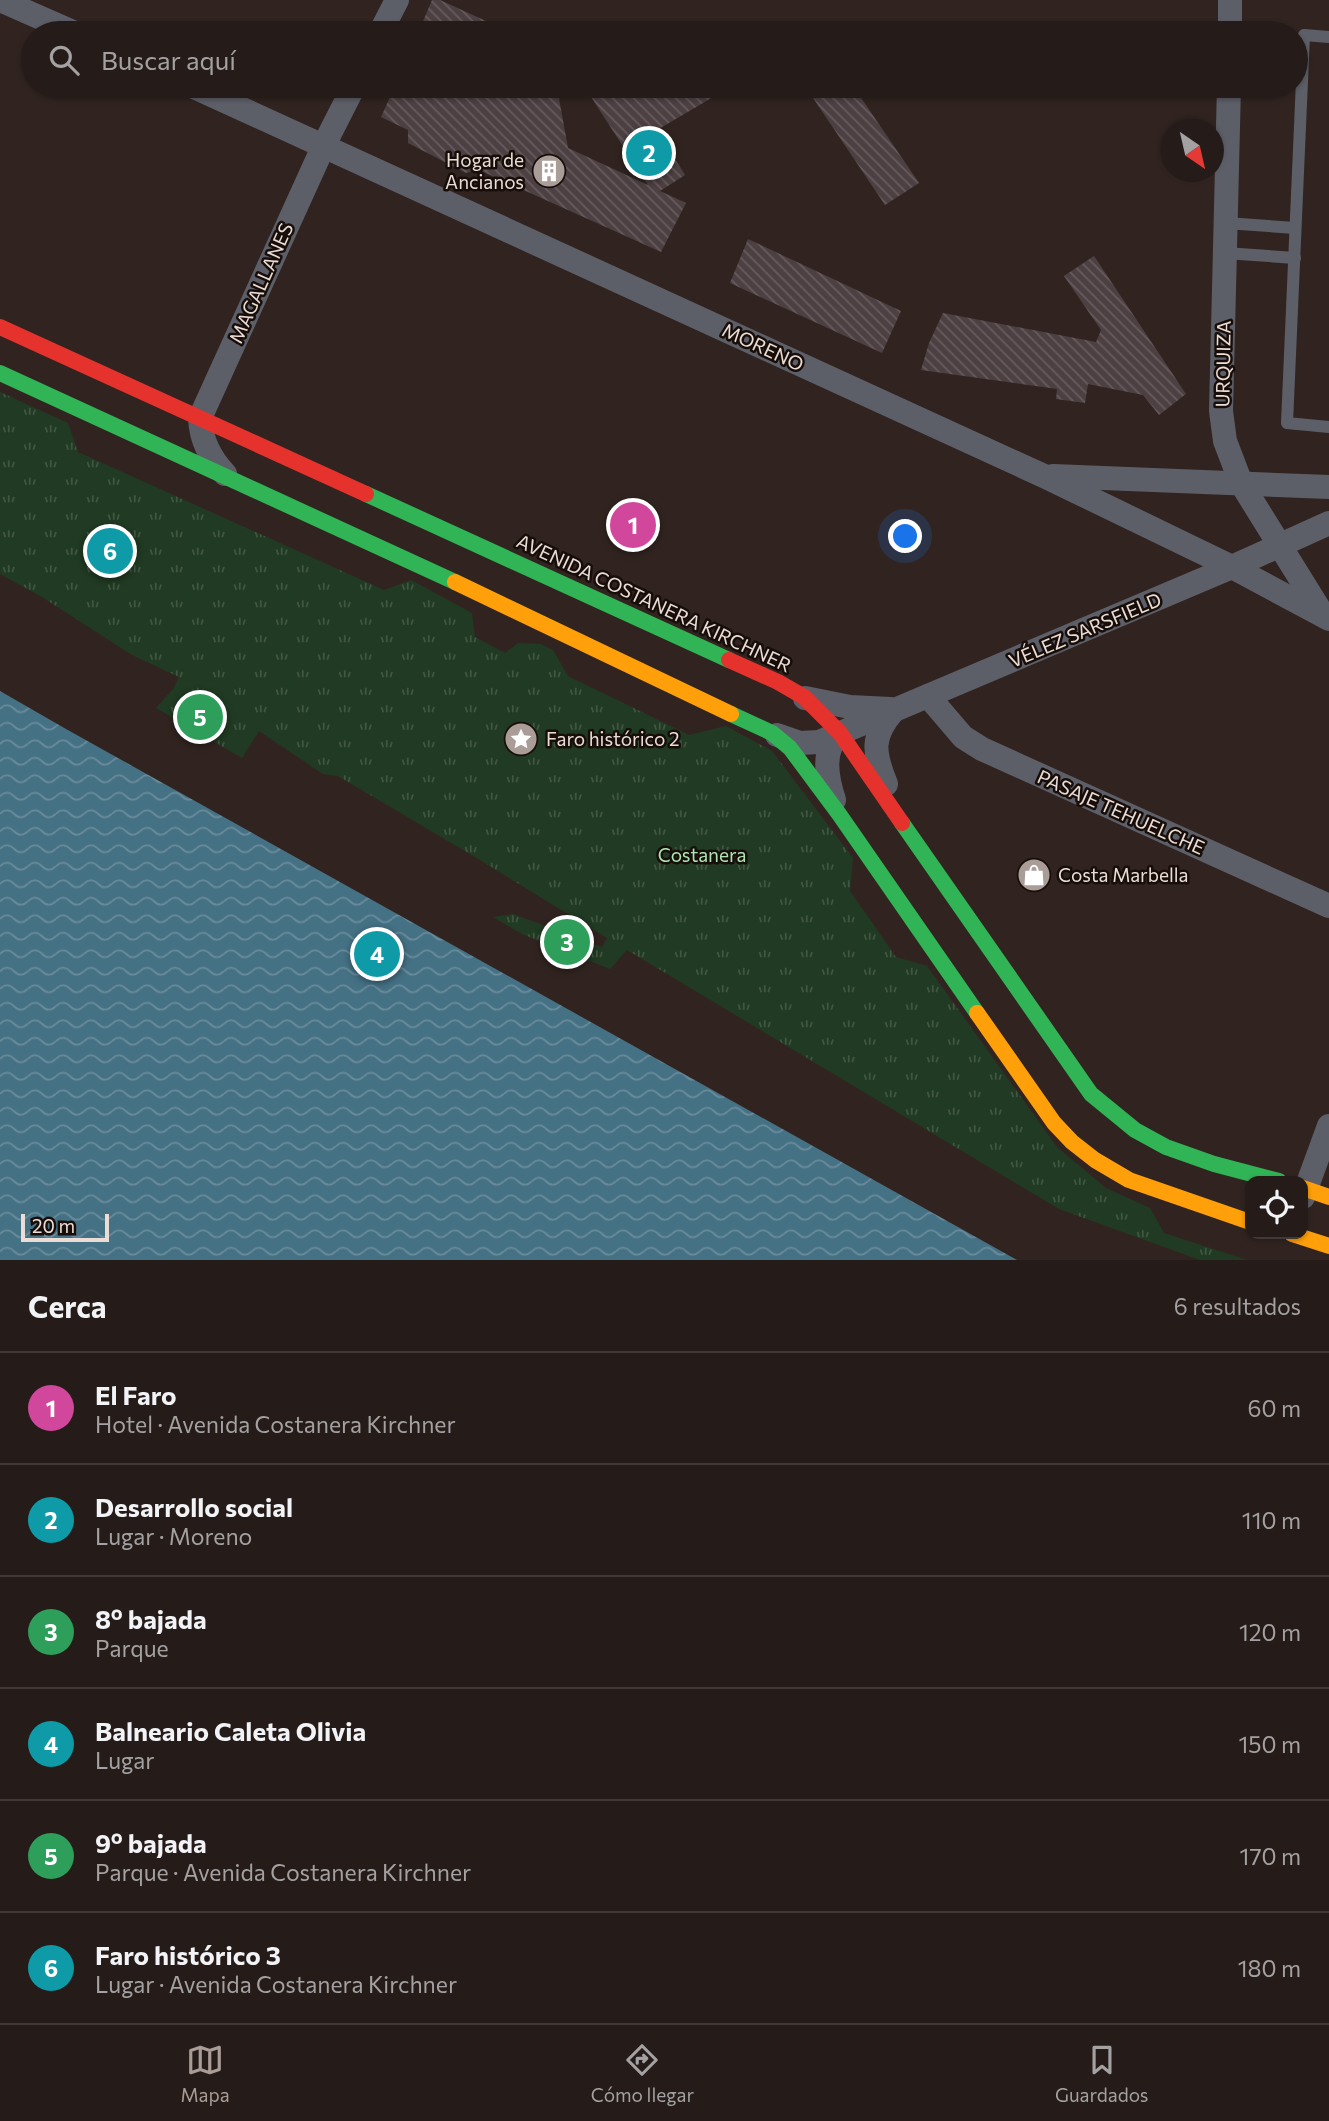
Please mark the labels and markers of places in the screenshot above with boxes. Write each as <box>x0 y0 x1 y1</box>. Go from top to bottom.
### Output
pin: 2 <box>626 127 672 179</box>
place label: Hogar de Ancianos <box>445 148 524 193</box>
building icon: Hogar de Ancianos <box>530 152 568 190</box>
pin: 1 <box>610 499 656 551</box>
pin: 6 <box>87 525 133 577</box>
pin: 5 <box>177 691 223 743</box>
place icon: Faro histórico 2 <box>502 720 540 758</box>
place label: Faro histórico 2 <box>546 727 679 750</box>
shop icon: Costa Marbella <box>1015 856 1053 894</box>
place label: Costa Marbella <box>1058 863 1189 886</box>
pin: 3 <box>544 916 590 968</box>
pin: 4 <box>354 928 400 980</box>

